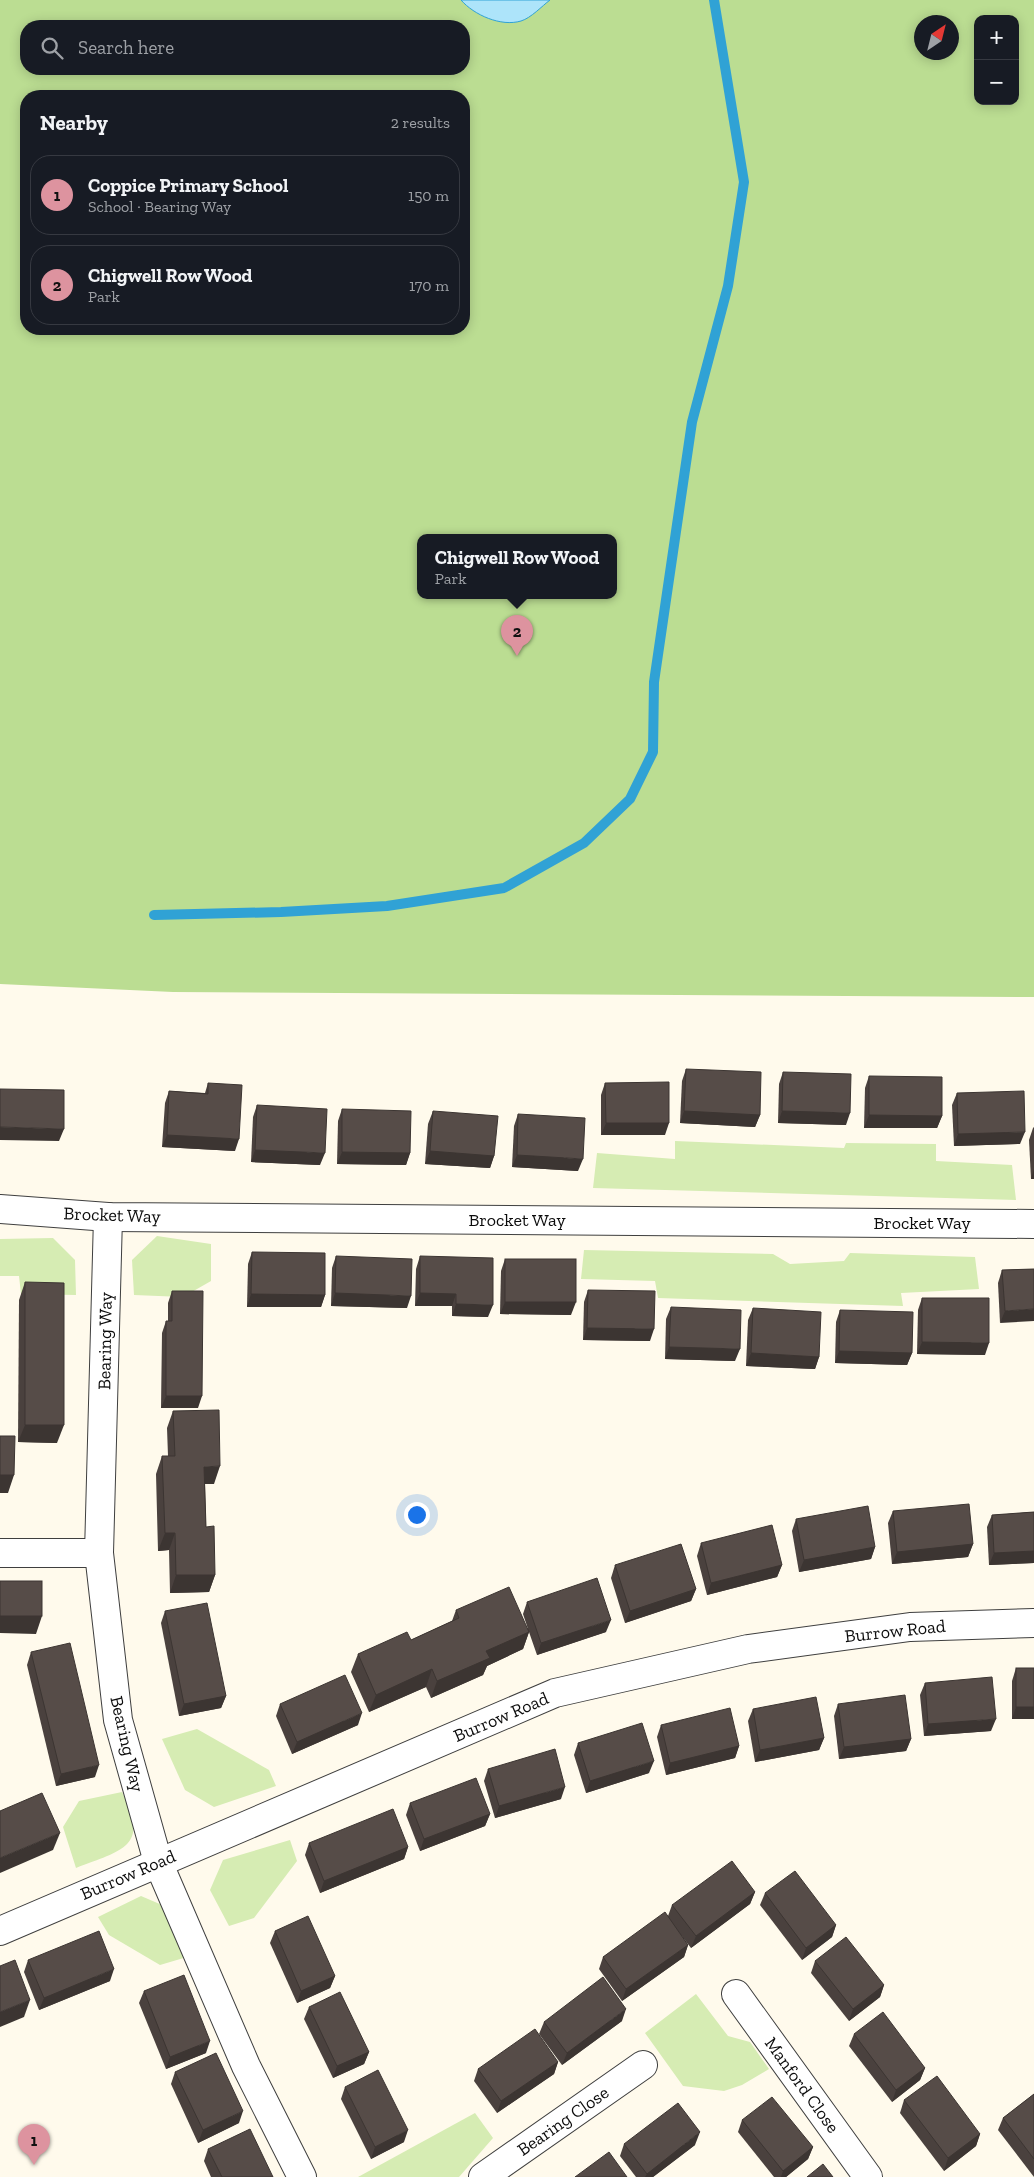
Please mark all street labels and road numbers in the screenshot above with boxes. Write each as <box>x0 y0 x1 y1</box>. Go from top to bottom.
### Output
street label: Brocket Way <box>63 1202 162 1228</box>
street label: Brocket Way <box>468 1209 566 1231</box>
street label: Brocket Way <box>873 1212 971 1234</box>
street label: Bearing Way <box>93 1291 117 1390</box>
street label: Burrow Road <box>843 1615 947 1647</box>
street label: Burrow Road <box>450 1687 552 1747</box>
street label: Bearing Way <box>105 1694 149 1795</box>
street label: Burrow Road <box>77 1845 179 1905</box>
street label: Manford Close <box>760 2033 844 2137</box>
street label: Bearing Close <box>513 2081 613 2161</box>

